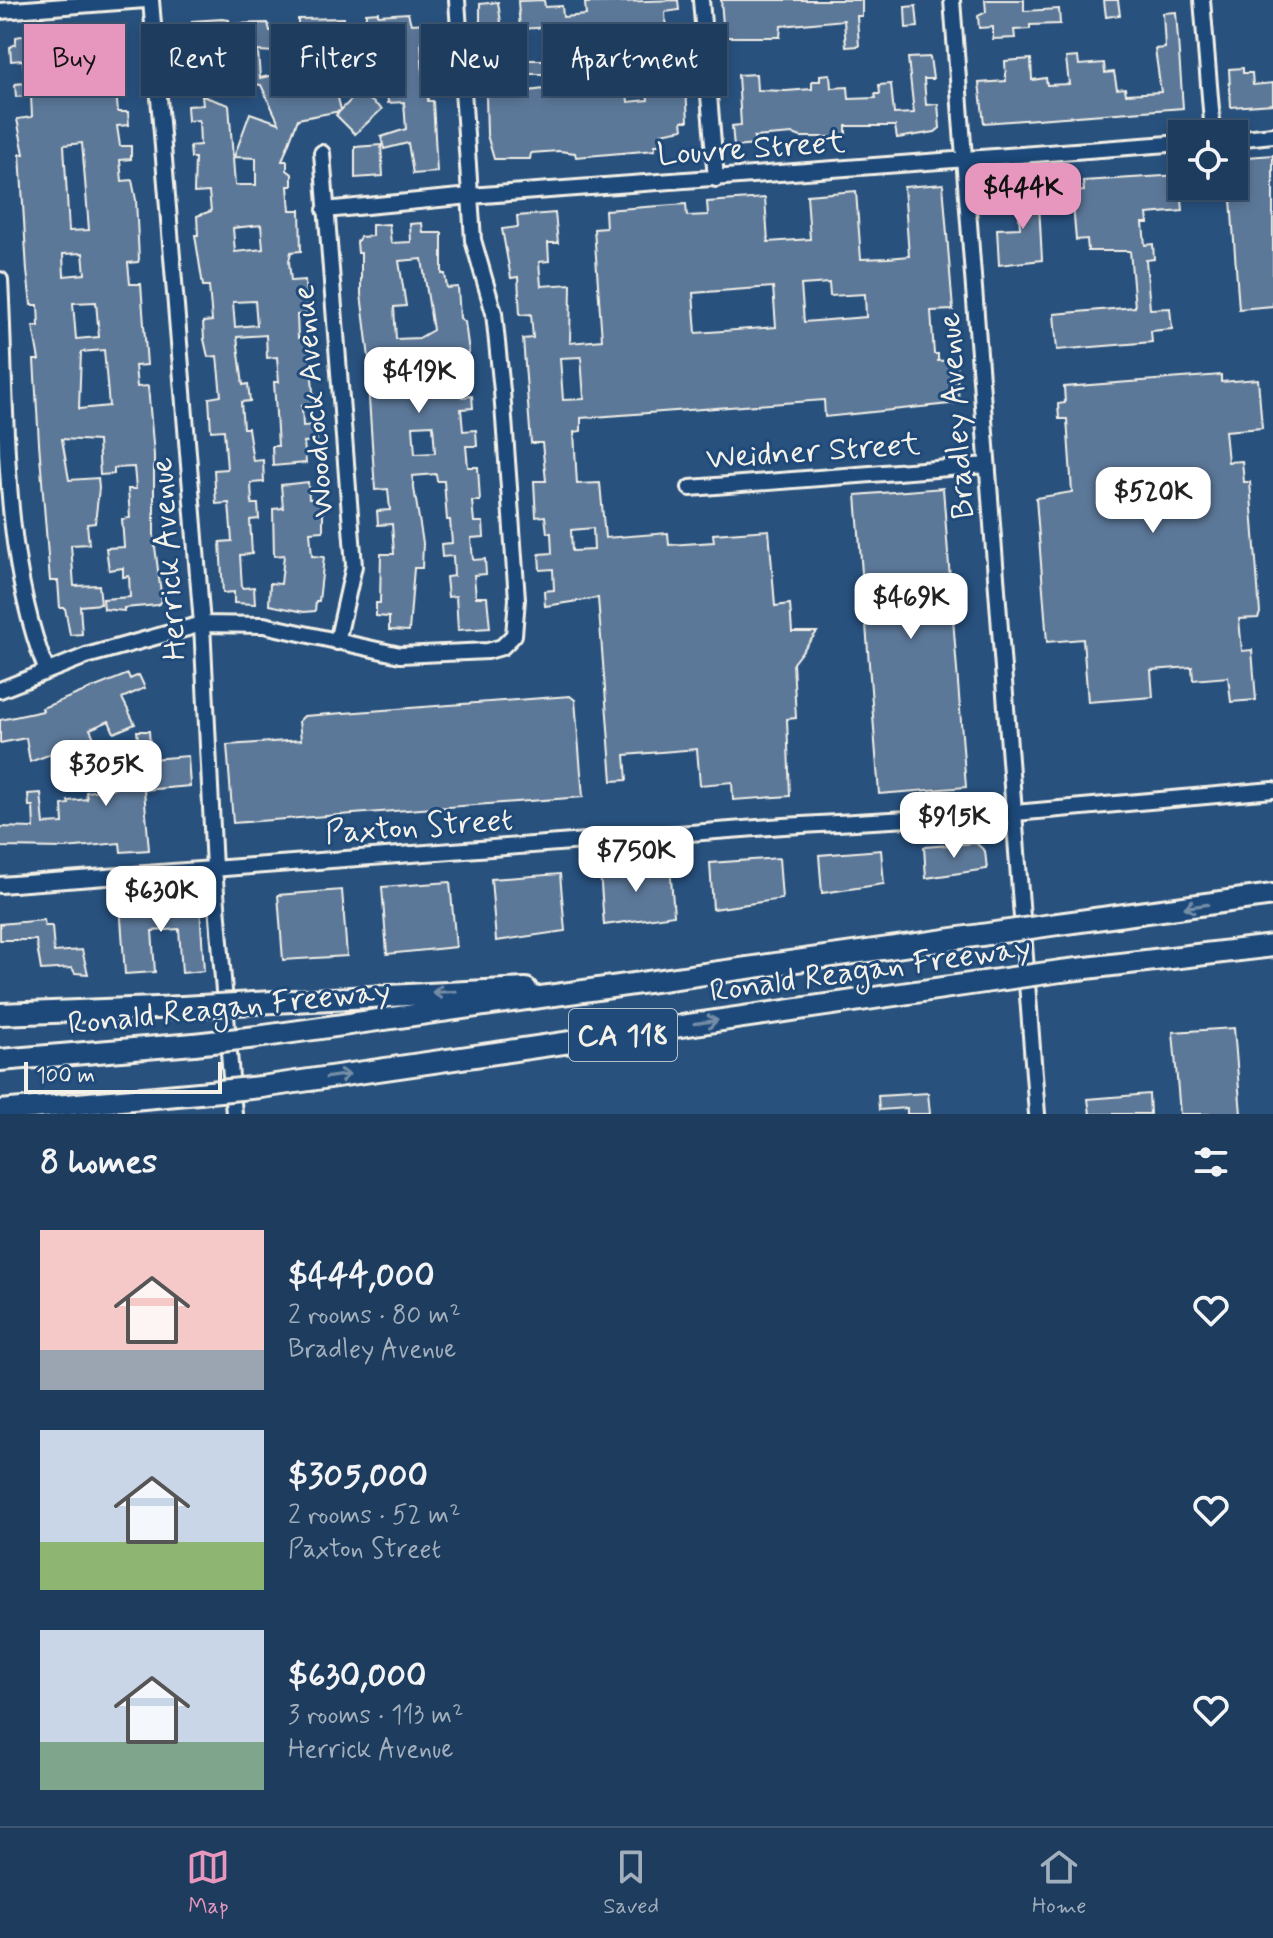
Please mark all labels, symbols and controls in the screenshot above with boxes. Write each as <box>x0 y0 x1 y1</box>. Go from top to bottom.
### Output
chip: Buy <box>24 24 125 96</box>
chip: Rent <box>141 24 255 96</box>
chip: Filters <box>271 24 405 96</box>
chip: New <box>421 24 527 96</box>
chip: Apartment <box>543 24 727 96</box>
map controls <box>1168 120 1248 200</box>
button: locate <box>1168 120 1248 200</box>
street label: Louvre Street <box>656 121 847 177</box>
pin: $444K <box>967 163 1079 231</box>
text: $444K <box>983 172 1063 206</box>
street label: Woodcock Avenue <box>283 283 345 519</box>
street label: Bradley Avenue <box>929 311 985 521</box>
pin: $419K <box>363 347 475 415</box>
text: $419K <box>382 356 456 390</box>
street label: Weidner Street <box>705 424 922 480</box>
street label: Herrick Avenue <box>141 456 197 662</box>
pin: $520K <box>1097 467 1209 535</box>
text: $520K <box>1114 476 1192 510</box>
pin: $469K <box>855 573 967 641</box>
text: $469K <box>873 582 949 616</box>
pin: $305K <box>50 740 162 808</box>
text: $305K <box>69 749 143 783</box>
pin: $915K <box>898 792 1010 860</box>
street label: Paxton Street <box>324 799 515 855</box>
text: $915K <box>918 801 990 835</box>
pin: $750K <box>580 826 692 894</box>
text: $750K <box>597 835 675 869</box>
pin: $630K <box>105 866 217 934</box>
text: $630K <box>124 875 198 909</box>
one-way arrow <box>1183 898 1210 913</box>
street label: Ronald Reagan Freeway <box>707 927 1034 1015</box>
street label: Ronald Reagan Freeway <box>66 970 393 1048</box>
one-way arrow <box>432 984 458 999</box>
road number: CA 118 <box>569 1009 677 1061</box>
one-way arrow <box>693 1014 719 1029</box>
scale bar <box>24 1058 222 1094</box>
text: 100 m <box>36 1062 95 1090</box>
one-way arrow <box>325 1068 350 1083</box>
text: 8 homes <box>40 1140 157 1185</box>
icon: filters <box>1189 1140 1233 1184</box>
text: $444,000 <box>288 1254 435 1299</box>
icon: home <box>104 1262 200 1358</box>
icon: heart <box>1189 1288 1233 1332</box>
text: 2 rooms · 80 m² <box>288 1299 461 1333</box>
text: Bradley Avenue <box>288 1333 456 1367</box>
text: $305,000 <box>288 1454 428 1499</box>
icon: home <box>104 1462 200 1558</box>
icon: heart <box>1189 1488 1233 1532</box>
text: 2 rooms · 52 m² <box>288 1499 460 1533</box>
text: Paxton Street <box>288 1533 441 1567</box>
text: $630,000 <box>288 1654 426 1699</box>
icon: home <box>104 1662 200 1758</box>
icon: heart <box>1189 1688 1233 1732</box>
text: 3 rooms · 113 m² <box>288 1699 464 1733</box>
text: Herrick Avenue <box>288 1733 453 1767</box>
tab: Map <box>186 1845 230 1921</box>
tab: Saved <box>603 1845 659 1921</box>
tab: Home <box>1032 1845 1087 1921</box>

